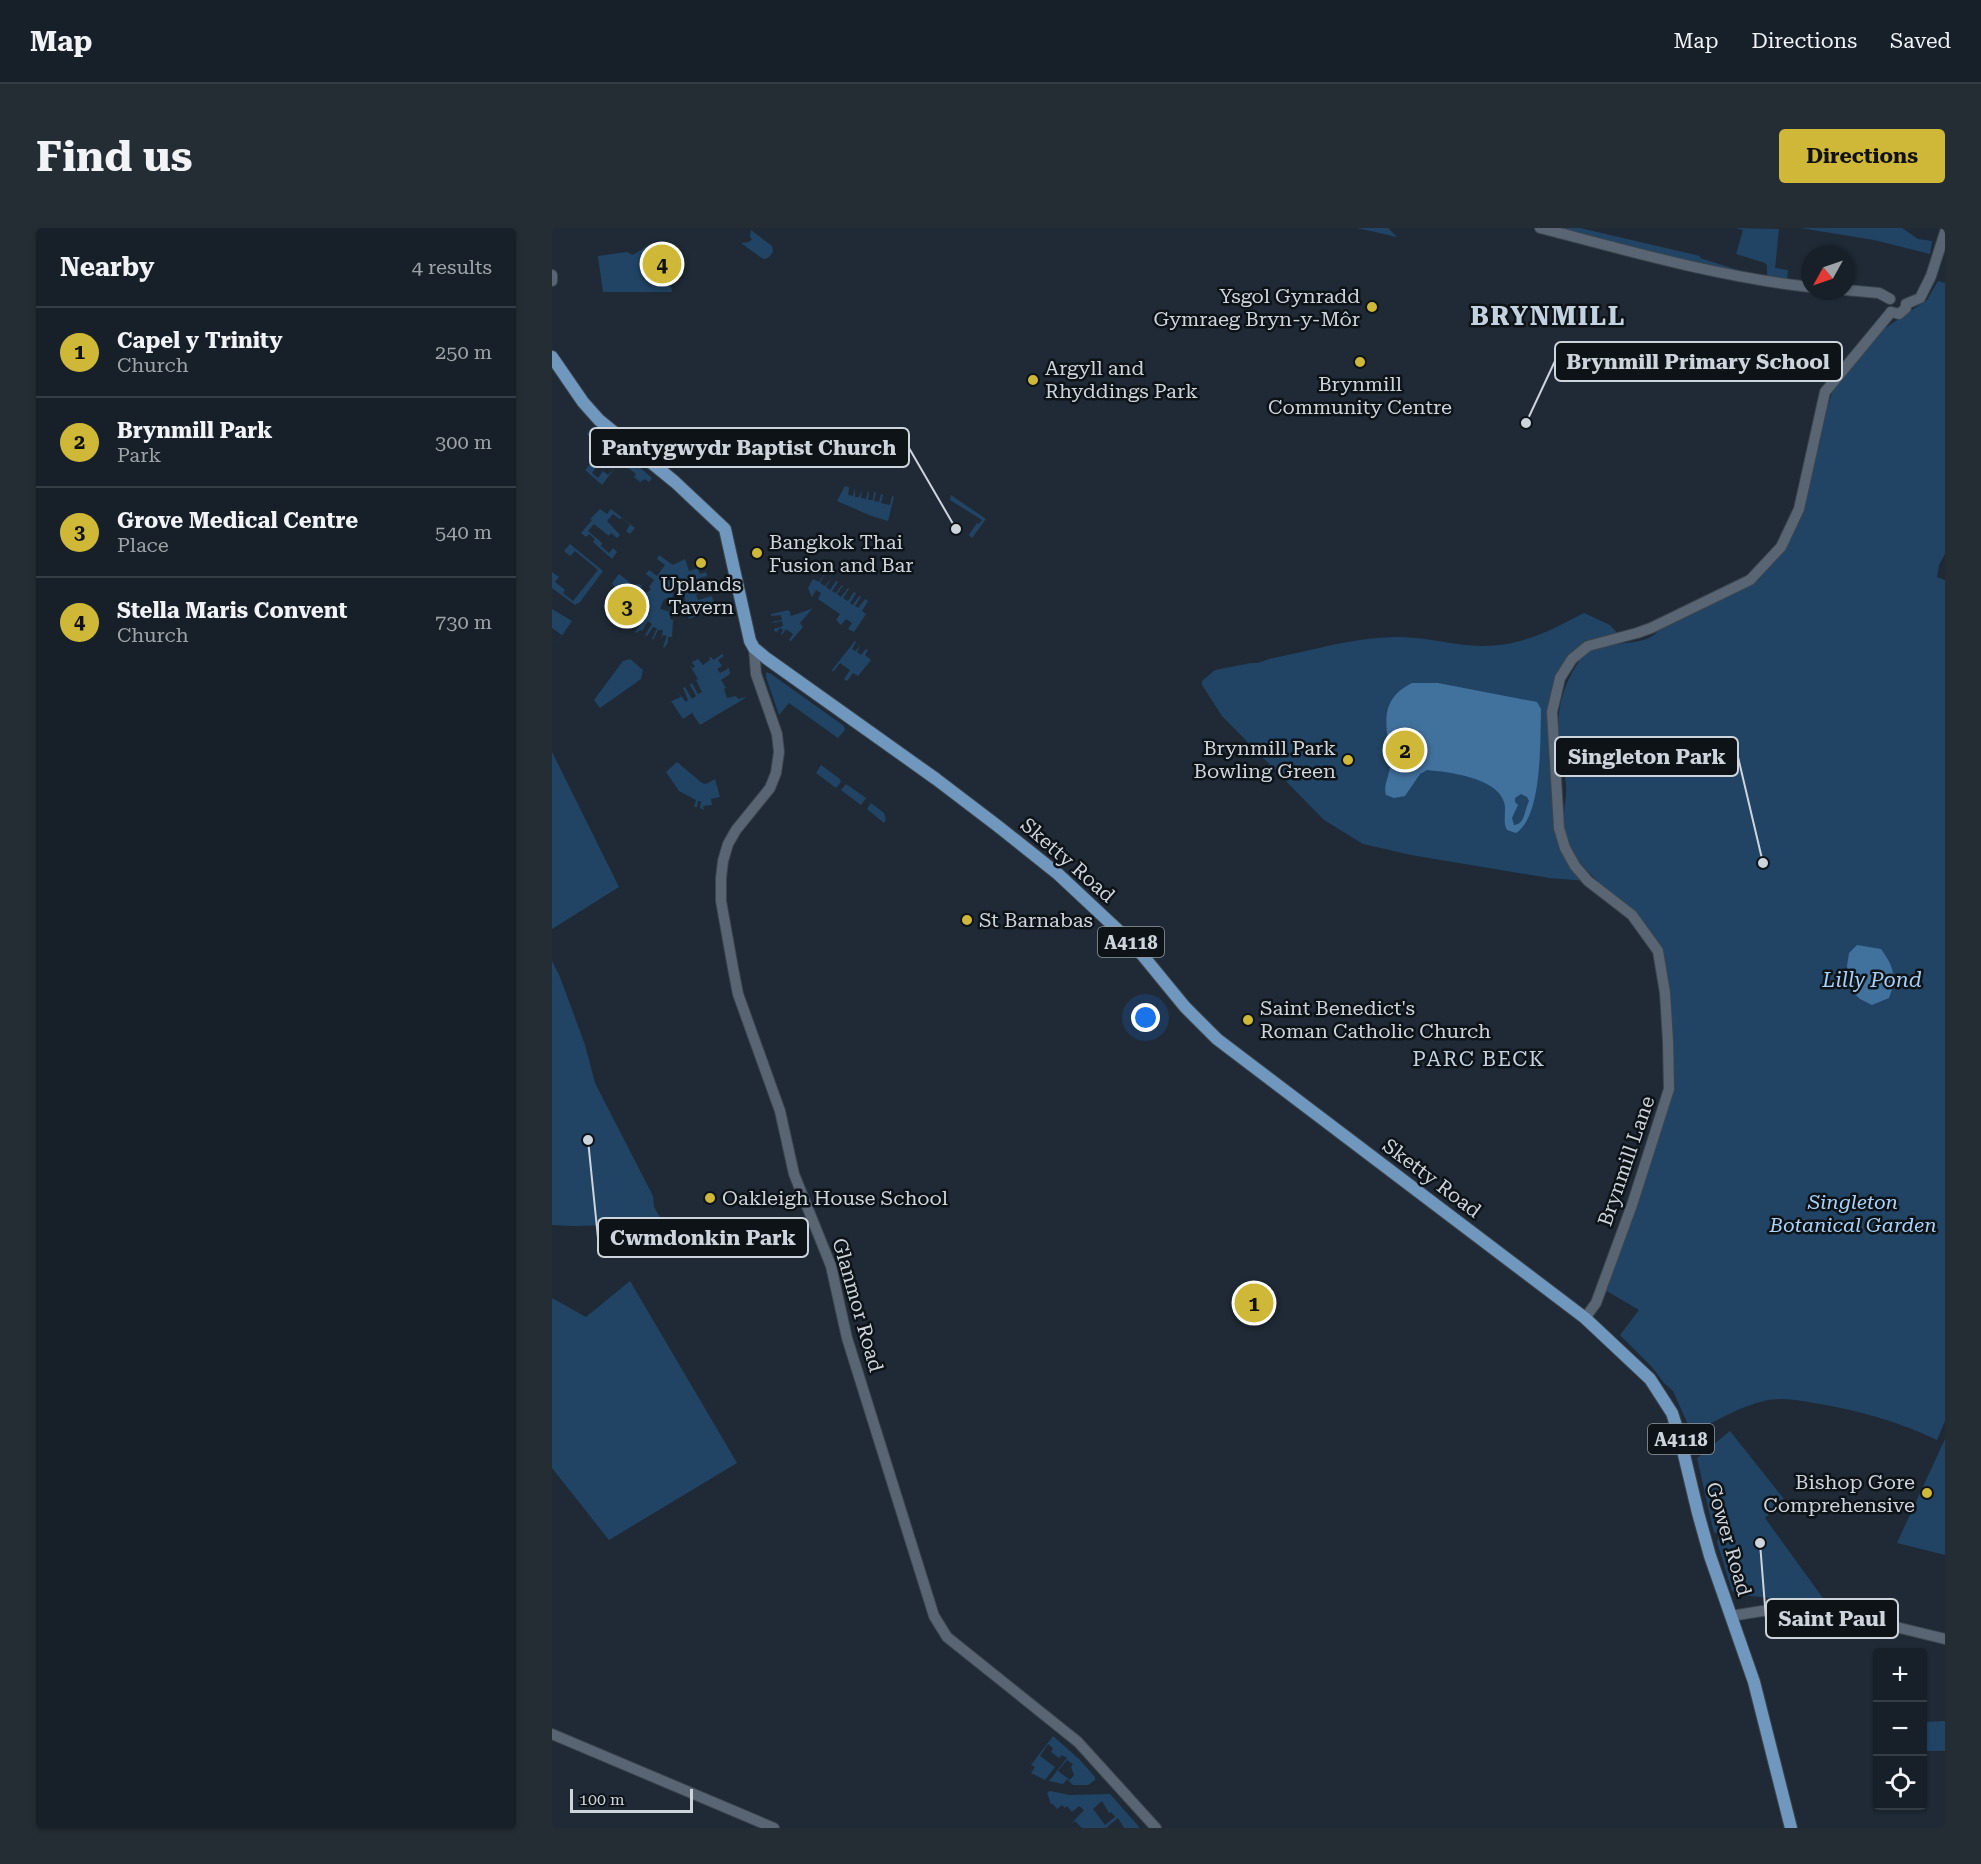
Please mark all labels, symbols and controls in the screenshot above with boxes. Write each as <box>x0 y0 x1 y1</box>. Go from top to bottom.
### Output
text: Map <box>30 25 92 58</box>
text: Map <box>1674 29 1718 53</box>
text: Directions <box>1751 29 1857 53</box>
text: Saved <box>1890 29 1951 53</box>
button: Directions <box>1779 129 1945 183</box>
text: Find us <box>36 132 193 181</box>
pin: 4 <box>642 242 682 286</box>
north arrow <box>1801 246 1855 300</box>
text: Nearby <box>60 252 154 282</box>
text: 4 results <box>412 255 492 279</box>
place label: Ysgol Gynradd Gymraeg Bryn-y-Môr <box>1153 284 1360 331</box>
marker: Ysgol Gynradd Gymraeg Bryn-y-Môr <box>1365 300 1379 314</box>
district label: BRYNMILL <box>1470 301 1626 331</box>
text: Capel y Trinity <box>117 328 283 353</box>
text: 1 <box>74 340 85 364</box>
text: 250 m <box>435 340 492 364</box>
callout: Brynmill Primary School <box>1555 342 1842 381</box>
text: Brynmill Primary School <box>1566 350 1830 374</box>
text: Church <box>117 353 189 377</box>
marker: Brynmill Community Centre <box>1353 355 1367 369</box>
place label: Argyll and Rhyddings Park <box>1045 356 1198 403</box>
place label: Brynmill Community Centre <box>1268 372 1452 419</box>
marker: Argyll and Rhyddings Park <box>1026 373 1040 387</box>
text: Brynmill Park <box>117 418 272 443</box>
callout: Pantygwydr Baptist Church <box>590 428 909 467</box>
text: 2 <box>74 430 85 454</box>
text: 300 m <box>435 430 492 454</box>
text: Pantygwydr Baptist Church <box>602 436 896 460</box>
text: Park <box>117 443 161 467</box>
text: Grove Medical Centre <box>117 508 358 533</box>
text: 3 <box>74 520 85 544</box>
text: 540 m <box>435 520 492 544</box>
place label: Bangkok Thai Fusion and Bar <box>769 530 914 577</box>
text: Place <box>117 533 169 557</box>
marker: Bangkok Thai Fusion and Bar <box>750 546 764 560</box>
marker: Uplands Tavern <box>694 556 708 570</box>
place label: Uplands Tavern <box>661 572 741 619</box>
pin: 3 <box>608 584 646 628</box>
text: Stella Maris Convent <box>117 598 347 623</box>
text: 4 <box>74 610 85 634</box>
text: 730 m <box>435 610 492 634</box>
text: Church <box>117 623 189 647</box>
pin: 2 <box>1386 728 1424 772</box>
place label: Brynmill Park Bowling Green <box>1194 736 1336 783</box>
callout: Singleton Park <box>1555 737 1738 776</box>
text: Singleton Park <box>1568 745 1727 769</box>
marker: Brynmill Park Bowling Green <box>1341 753 1355 767</box>
street label: Sketty Road <box>1016 813 1120 908</box>
place label: St Barnabas <box>979 908 1093 932</box>
marker: St Barnabas <box>960 913 974 927</box>
road number: A4118 <box>1098 927 1164 957</box>
water label: Lilly Pond <box>1821 968 1922 992</box>
place label: Saint Benedict's Roman Catholic Church <box>1260 996 1491 1043</box>
your location <box>1131 1003 1160 1032</box>
marker: Saint Benedict's Roman Catholic Church <box>1241 1013 1255 1027</box>
district label: PARC BECK <box>1412 1047 1546 1071</box>
street label: Brynmill Lane <box>1593 1093 1660 1229</box>
street label: Sketty Road <box>1378 1133 1486 1223</box>
place label: Oakleigh House School <box>722 1186 948 1210</box>
park label: Singleton Botanical Garden <box>1768 1190 1937 1237</box>
marker: Oakleigh House School <box>703 1191 717 1205</box>
callout: Cwmdonkin Park <box>598 1218 808 1257</box>
text: Cwmdonkin Park <box>610 1226 797 1250</box>
street label: Glanmor Road <box>827 1235 889 1375</box>
pin: 1 <box>1234 1280 1274 1326</box>
road number: A4118 <box>1648 1424 1714 1454</box>
place label: Bishop Gore Comprehensive <box>1763 1470 1915 1517</box>
street label: Gower Road <box>1701 1479 1757 1599</box>
marker: Bishop Gore Comprehensive <box>1920 1486 1934 1500</box>
callout: Saint Paul <box>1766 1599 1898 1638</box>
text: Saint Paul <box>1778 1607 1886 1631</box>
map controls <box>1873 1648 1927 1810</box>
button: + <box>1873 1648 1927 1702</box>
button: − <box>1873 1702 1927 1756</box>
button: locate <box>1873 1756 1927 1810</box>
scale bar <box>570 1786 693 1814</box>
text: 100 m <box>579 1790 625 1809</box>

